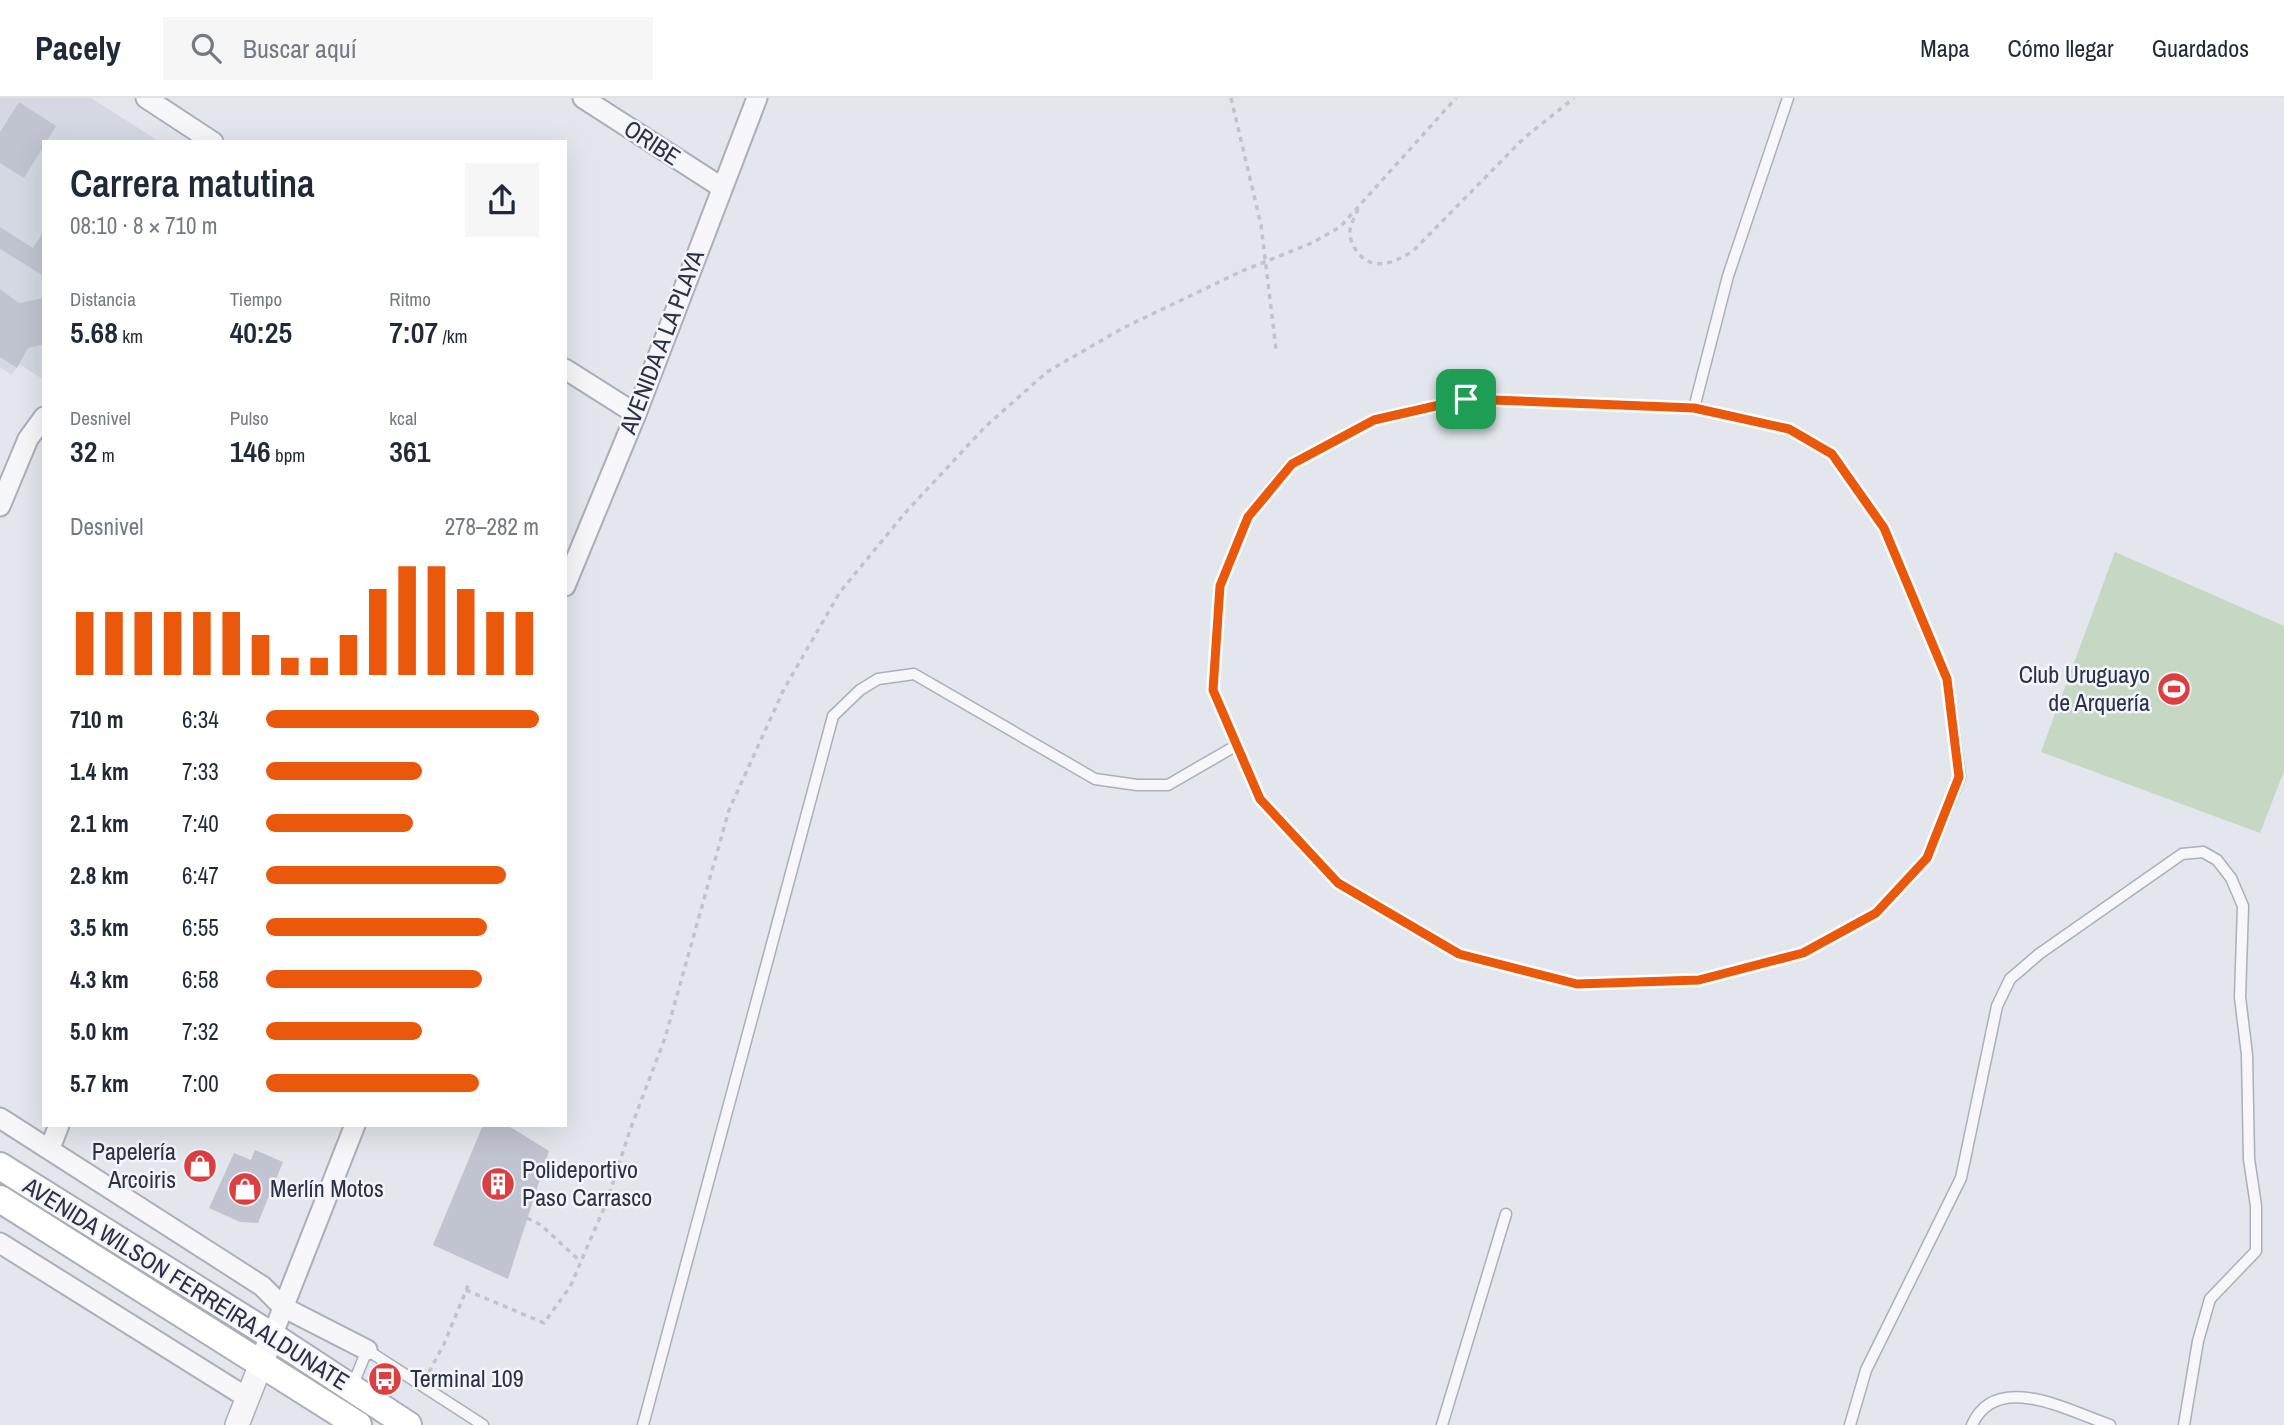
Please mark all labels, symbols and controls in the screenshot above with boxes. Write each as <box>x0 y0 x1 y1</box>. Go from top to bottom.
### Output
search box <box>163 17 653 80</box>
text: Pacely <box>35 26 121 70</box>
icon: search <box>187 29 225 67</box>
text: Buscar aquí <box>243 31 357 66</box>
text: Mapa <box>1920 32 1970 64</box>
text: Cómo llegar <box>2008 32 2114 64</box>
text: Guardados <box>2152 32 2249 64</box>
street label: ORIBE <box>618 112 687 172</box>
text: Carrera matutina <box>70 158 315 209</box>
button: share <box>465 163 539 237</box>
text: 08:10 · 8 × 710 m <box>70 210 217 241</box>
street label: AVENIDA A LA PLAYA <box>611 244 711 439</box>
text: Distancia <box>70 286 136 312</box>
text: Tiempo <box>230 286 282 312</box>
text: Ritmo <box>389 286 431 312</box>
text: 5.68 <box>70 312 118 352</box>
text: 40:25 <box>230 312 292 352</box>
text: 7:07 <box>389 312 438 352</box>
text: km <box>118 323 143 349</box>
text: /km <box>438 323 468 349</box>
pin <box>1436 369 1496 429</box>
icon: arrive <box>1447 380 1485 418</box>
text: Desnivel <box>70 405 131 431</box>
text: Pulso <box>230 405 269 431</box>
text: kcal <box>389 405 417 431</box>
text: 32 <box>70 431 97 471</box>
text: 146 <box>230 431 271 471</box>
text: 361 <box>389 431 430 471</box>
text: m <box>97 442 115 468</box>
text: bpm <box>271 442 305 468</box>
text: Desnivel <box>70 511 143 542</box>
text: 278–282 m <box>445 511 539 542</box>
place label: Club Uruguayo de Arquería <box>2019 658 2150 718</box>
sports icon: Club Uruguayo de Arquería <box>2155 670 2193 708</box>
text: 710 m <box>70 704 123 735</box>
text: 6:34 <box>182 704 219 735</box>
text: 1.4 km <box>70 756 129 787</box>
text: 7:33 <box>182 756 219 787</box>
text: 2.1 km <box>70 808 129 839</box>
text: 7:40 <box>182 808 219 839</box>
text: 2.8 km <box>70 860 129 891</box>
text: 6:47 <box>182 860 219 891</box>
text: 3.5 km <box>70 912 129 943</box>
text: 6:55 <box>182 912 219 943</box>
text: 4.3 km <box>70 964 129 995</box>
text: 6:58 <box>182 964 219 995</box>
text: 5.0 km <box>70 1016 129 1047</box>
text: 7:32 <box>182 1016 219 1047</box>
text: 5.7 km <box>70 1068 129 1099</box>
text: 7:00 <box>182 1068 219 1099</box>
place label: Papelería Arcoiris <box>92 1135 176 1195</box>
shop icon: Papelería Arcoiris <box>181 1147 219 1185</box>
place label: Polideportivo Paso Carrasco <box>522 1153 652 1213</box>
building icon: Polideportivo Paso Carrasco <box>479 1165 517 1203</box>
street label: AVENIDA WILSON FERREIRA ALDUNATE <box>17 1169 356 1397</box>
shop icon: Merlín Motos <box>226 1170 264 1208</box>
place label: Merlín Motos <box>270 1172 384 1204</box>
bus stop icon: Terminal 109 <box>366 1360 404 1398</box>
place label: Terminal 109 <box>410 1362 524 1394</box>

